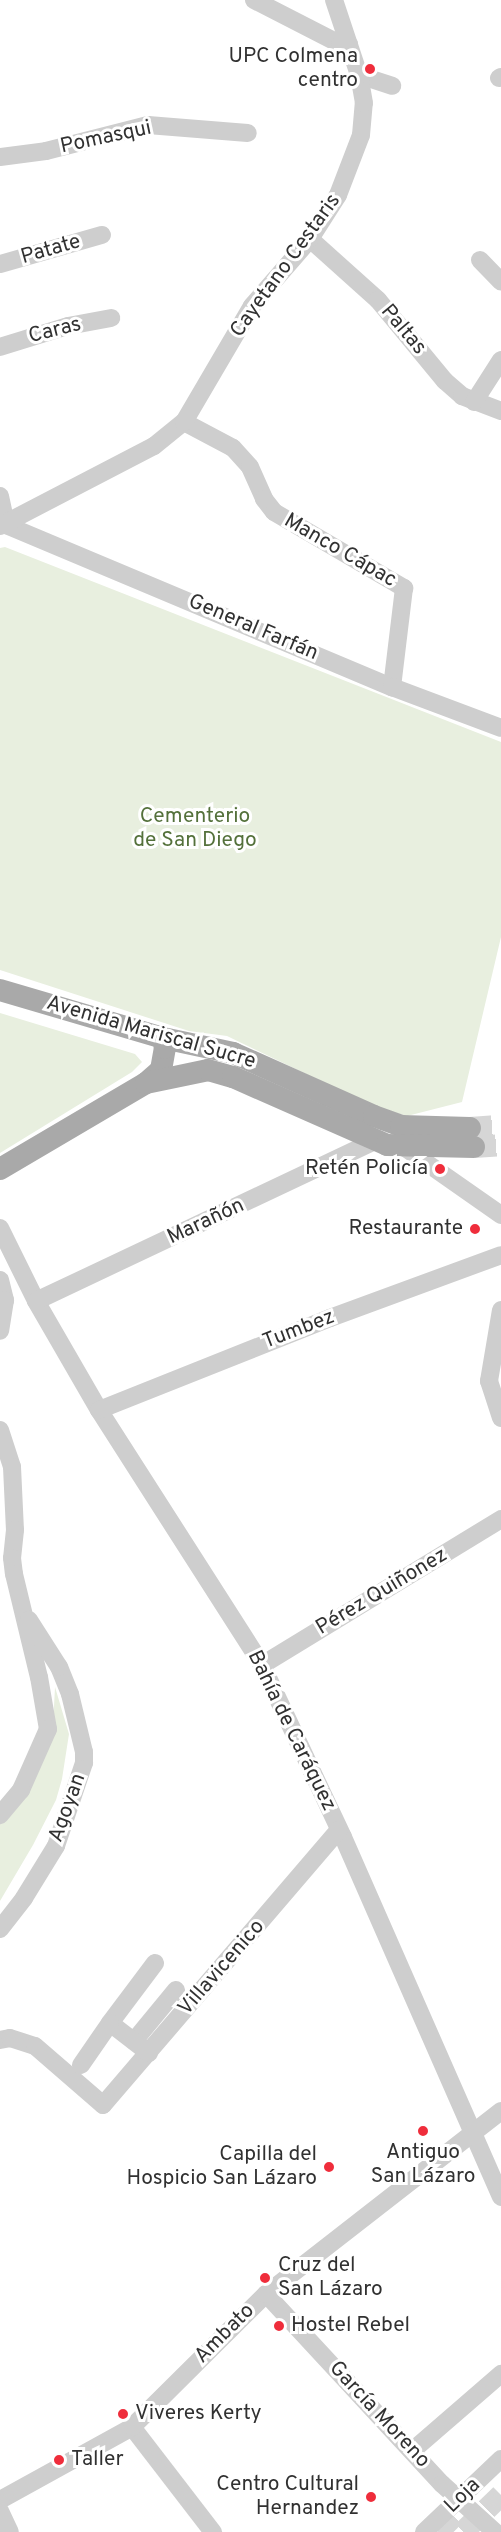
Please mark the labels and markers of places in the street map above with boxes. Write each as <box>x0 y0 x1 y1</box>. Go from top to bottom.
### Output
place label: UPC Colmena centro <box>228 44 358 94</box>
marker: UPC Colmena centro <box>363 62 377 76</box>
place label: Retén Policía <box>305 1156 428 1182</box>
marker: Retén Policía <box>433 1162 447 1176</box>
place label: Restaurante <box>348 1216 463 1242</box>
marker: Restaurante <box>468 1222 482 1236</box>
marker: Antiguo San Lázaro <box>416 2124 430 2138</box>
place label: Antiguo San Lázaro <box>371 2140 475 2190</box>
place label: Capilla del Hospicio San Lázaro <box>126 2142 317 2192</box>
marker: Capilla del Hospicio San Lázaro <box>322 2160 336 2174</box>
place label: Cruz del San Lázaro <box>278 2253 383 2303</box>
marker: Cruz del San Lázaro <box>256 2269 274 2287</box>
place label: Hostel Rebel <box>291 2313 410 2339</box>
marker: Hostel Rebel <box>272 2319 286 2333</box>
place label: Viveres Kerty <box>135 2401 262 2427</box>
marker: Viveres Kerty <box>116 2407 130 2421</box>
place label: Taller <box>71 2447 124 2473</box>
marker: Taller <box>52 2453 66 2467</box>
place label: Centro Cultural Hernandez <box>216 2472 359 2522</box>
marker: Centro Cultural Hernandez <box>364 2490 378 2504</box>

